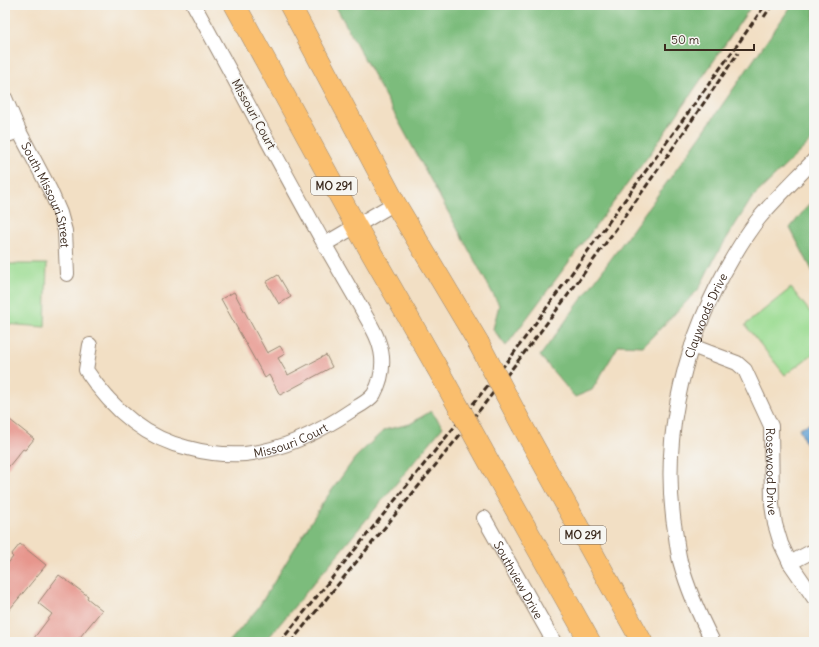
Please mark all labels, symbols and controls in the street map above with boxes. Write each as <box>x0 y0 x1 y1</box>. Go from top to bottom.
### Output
scale bar <box>665 26 754 52</box>
text: 50 m <box>671 32 700 47</box>
street label: Missouri Court <box>229 76 279 152</box>
street label: South Missouri Street <box>19 139 73 248</box>
road number: MO 291 <box>311 177 357 195</box>
street label: Claywoods Drive <box>681 270 730 360</box>
street label: Missouri Court <box>252 419 330 460</box>
street label: Rosewood Drive <box>764 428 781 516</box>
road number: MO 291 <box>560 526 606 544</box>
street label: Southview Drive <box>491 538 547 621</box>

